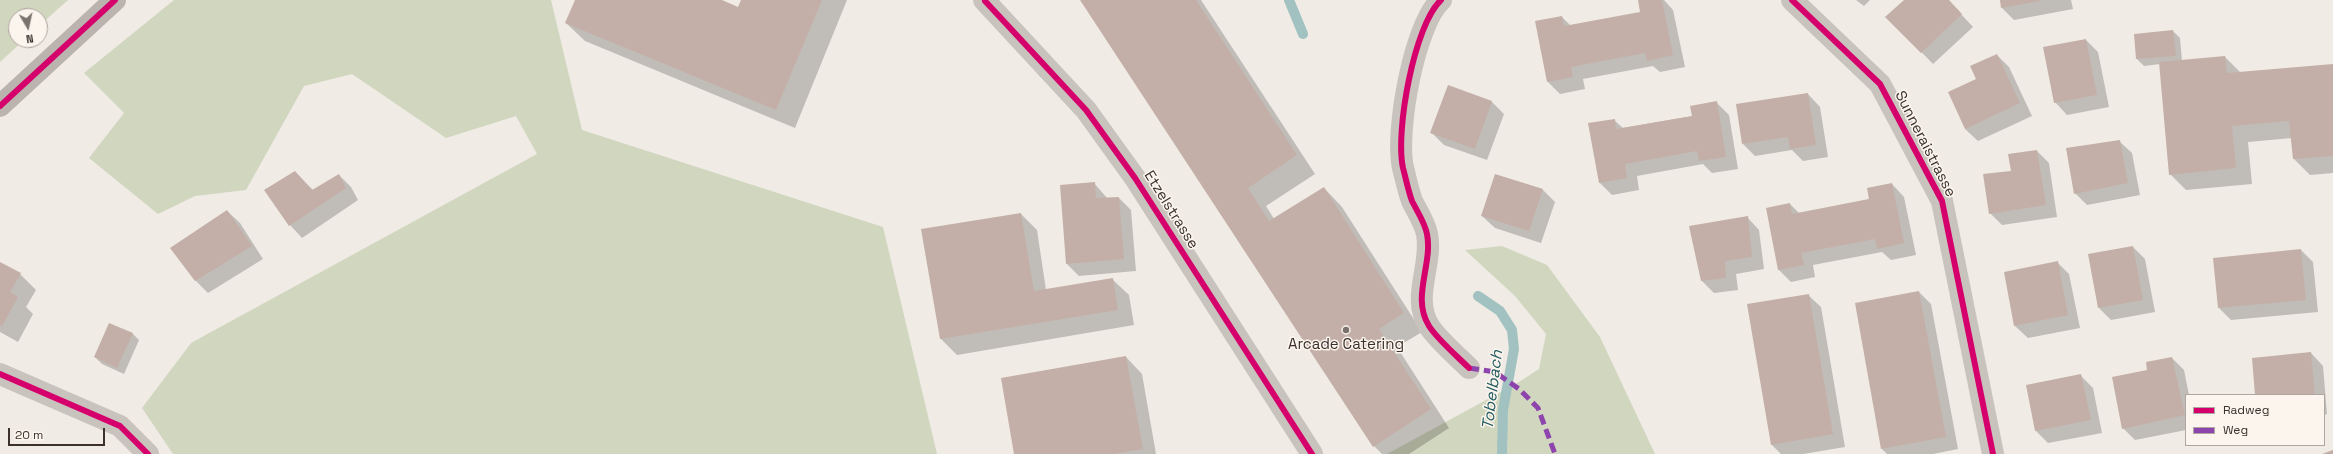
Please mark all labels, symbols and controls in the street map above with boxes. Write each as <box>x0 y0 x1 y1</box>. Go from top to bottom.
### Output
north arrow <box>8 8 48 48</box>
text: N <box>25 31 34 46</box>
street label: Sunneraistrasse <box>1891 88 1959 200</box>
street label: Etzelstrasse <box>1140 168 1202 252</box>
marker: Arcade Catering <box>1341 325 1351 335</box>
place label: Arcade Catering <box>1288 336 1404 354</box>
water label: Tobelbach <box>1479 349 1507 431</box>
legend <box>2185 394 2325 446</box>
text: Radweg <box>2223 402 2269 418</box>
scale bar <box>10 420 107 446</box>
text: Weg <box>2223 422 2248 438</box>
text: 20 m <box>15 427 43 443</box>

